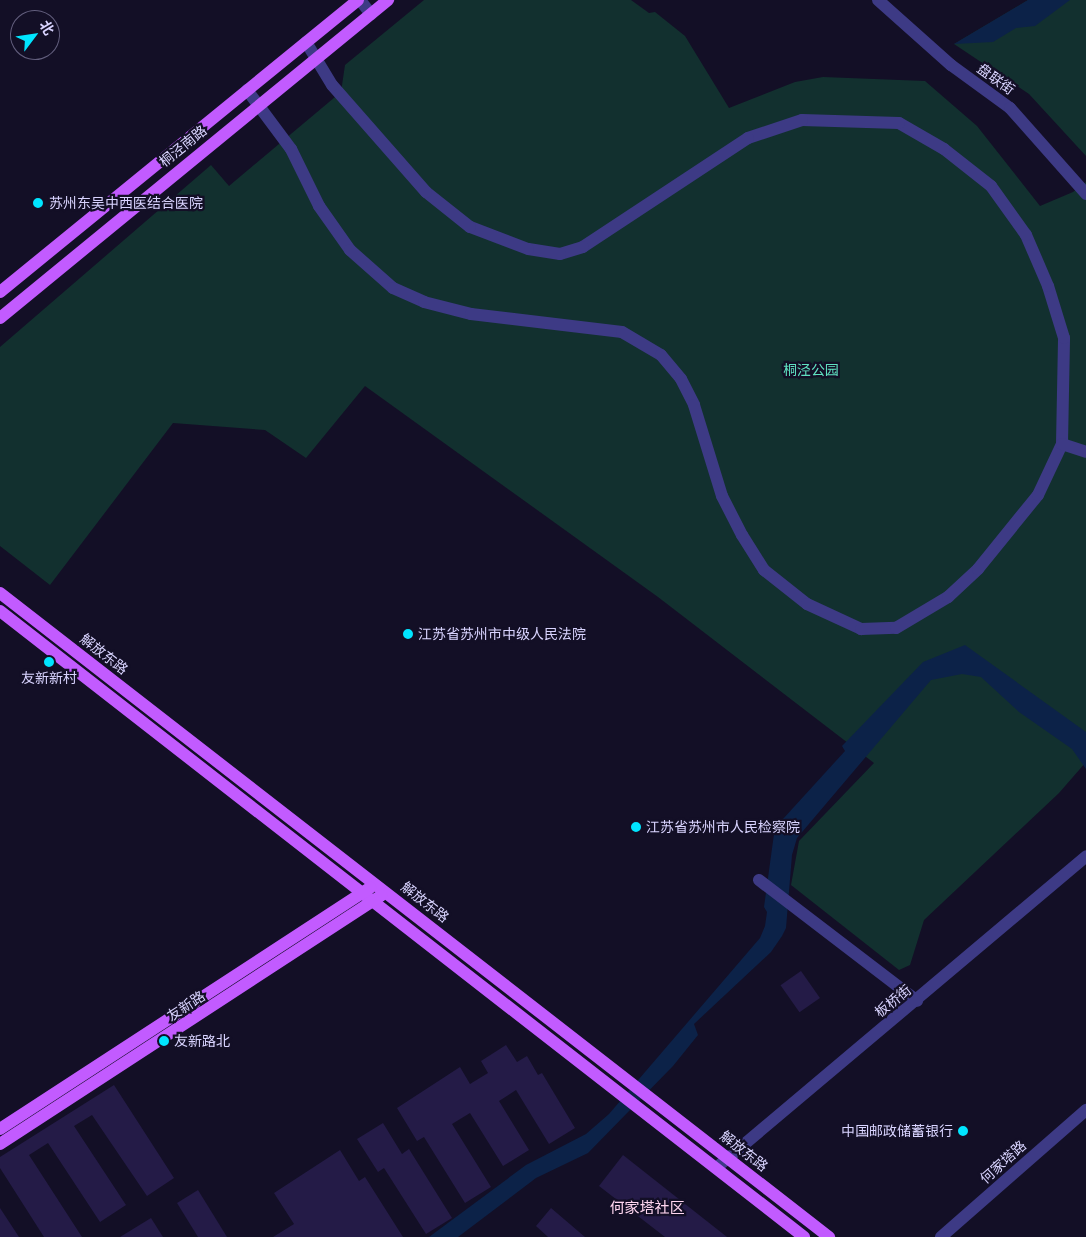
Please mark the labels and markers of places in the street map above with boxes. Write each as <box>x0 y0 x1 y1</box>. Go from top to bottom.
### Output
place label: 苏州东吴中西医结合医院 <box>49 195 203 211</box>
marker: 苏州东吴中西医结合医院 <box>31 196 45 210</box>
place label: 江苏省苏州市中级人民法院 <box>418 626 586 642</box>
marker: 江苏省苏州市中级人民法院 <box>402 628 414 640</box>
marker: 友新新村 <box>43 656 55 668</box>
place label: 友新新村 <box>21 670 77 686</box>
place label: 江苏省苏州市人民检察院 <box>646 819 800 835</box>
marker: 江苏省苏州市人民检察院 <box>630 821 642 833</box>
place label: 友新路北 <box>174 1033 230 1049</box>
marker: 友新路北 <box>158 1035 170 1047</box>
place label: 中国邮政储蓄银行 <box>841 1123 953 1139</box>
marker: 中国邮政储蓄银行 <box>957 1125 969 1137</box>

